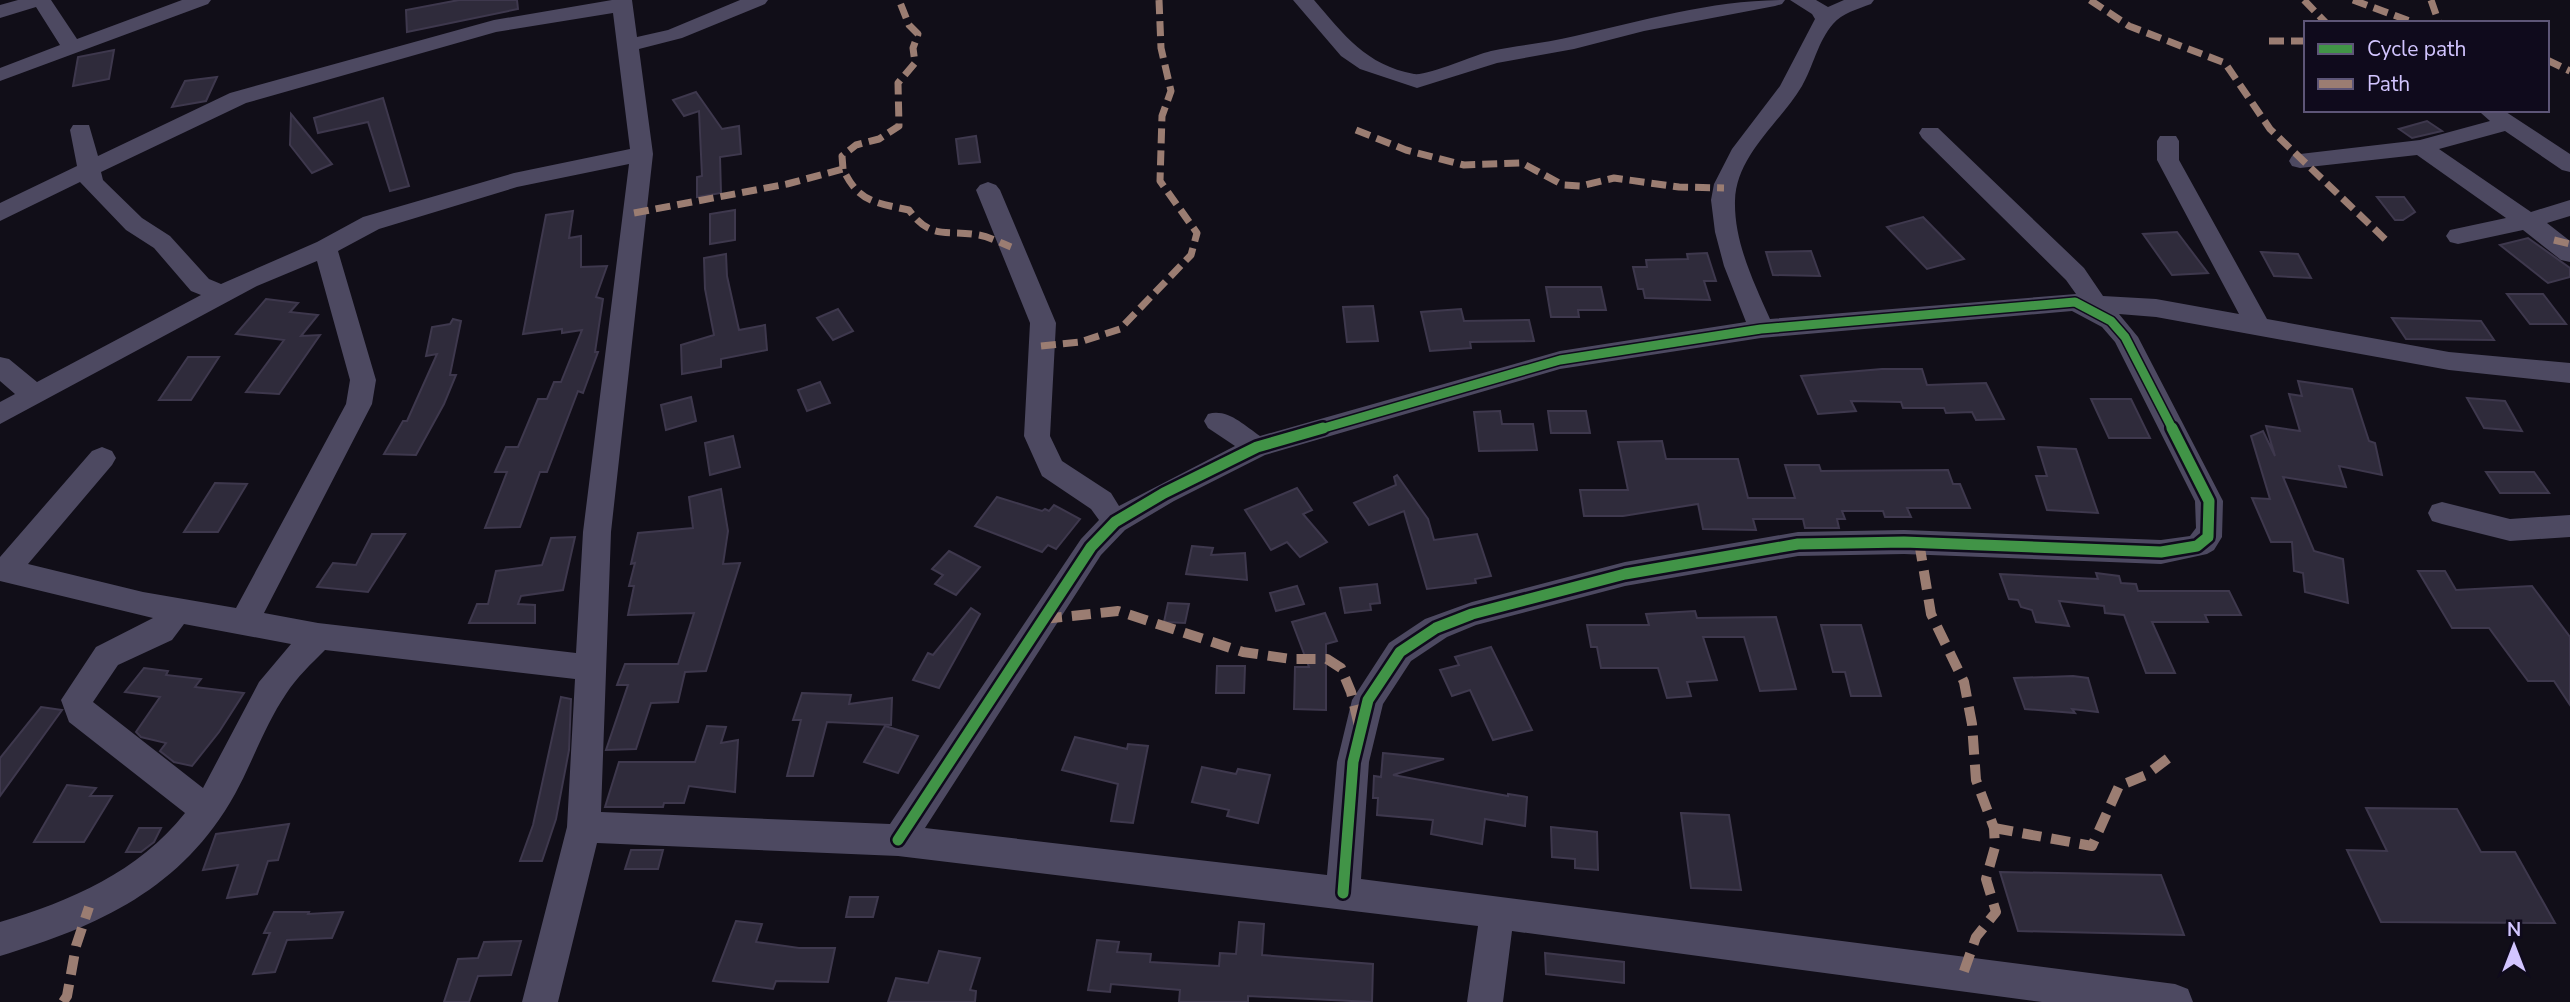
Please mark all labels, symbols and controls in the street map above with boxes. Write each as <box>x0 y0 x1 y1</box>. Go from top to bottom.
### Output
legend <box>2304 21 2549 112</box>
text: Cycle path <box>2367 35 2466 63</box>
text: Path <box>2367 70 2410 98</box>
north arrow <box>2479 911 2549 981</box>
text: N <box>2507 917 2521 943</box>

